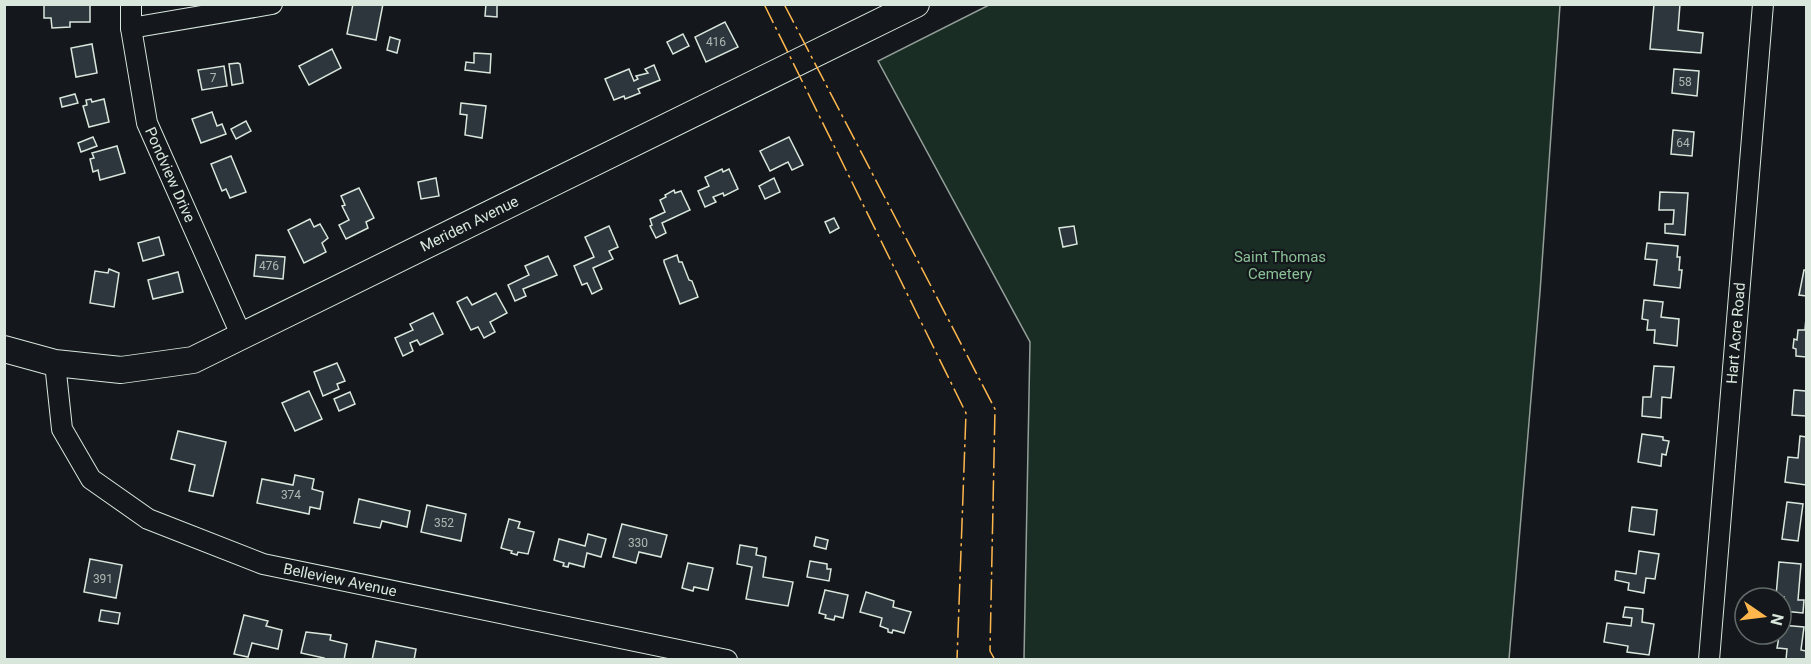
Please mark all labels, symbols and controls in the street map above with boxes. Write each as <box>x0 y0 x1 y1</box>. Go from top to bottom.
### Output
house number: 416 <box>706 35 726 49</box>
house number: 7 <box>210 71 217 85</box>
house number: 58 <box>1678 75 1692 89</box>
street label: Pondview Drive <box>141 124 199 225</box>
house number: 64 <box>1676 136 1690 150</box>
street label: Meriden Avenue <box>417 192 522 256</box>
park label: Saint Thomas Cemetery <box>1234 248 1326 283</box>
house number: 476 <box>259 259 279 273</box>
street label: Hart Acre Road <box>1723 282 1749 385</box>
house number: 374 <box>281 488 301 502</box>
house number: 352 <box>434 516 454 530</box>
house number: 330 <box>628 536 648 550</box>
street label: Belleview Avenue <box>282 559 398 600</box>
house number: 391 <box>93 572 113 586</box>
north arrow <box>1733 586 1793 646</box>
text: N <box>1766 612 1788 627</box>

